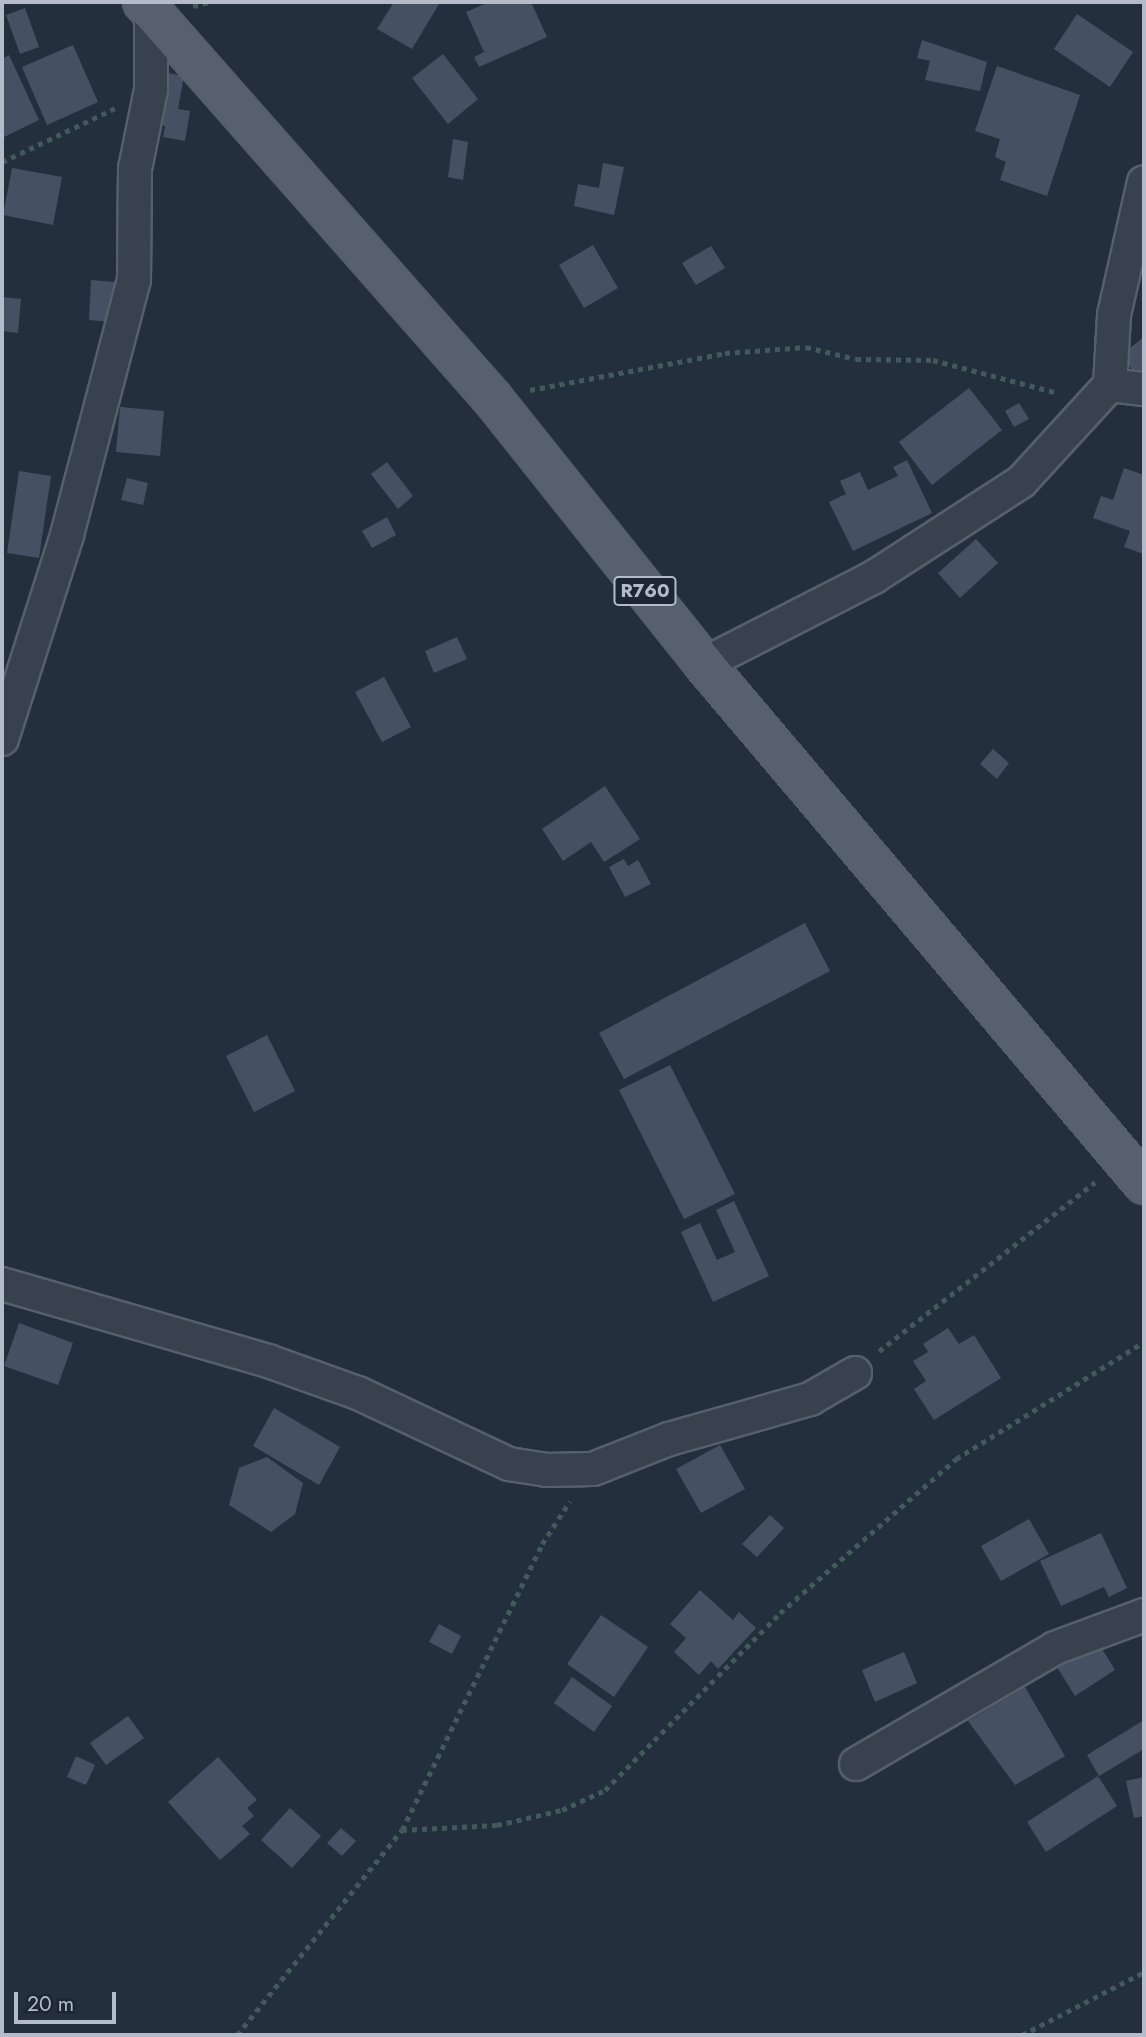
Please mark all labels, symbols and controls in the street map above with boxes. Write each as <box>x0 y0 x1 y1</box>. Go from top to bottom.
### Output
road number: R760 <box>612 576 678 606</box>
scale bar <box>18 1978 119 2022</box>
text: 20 m <box>27 1989 74 2019</box>

